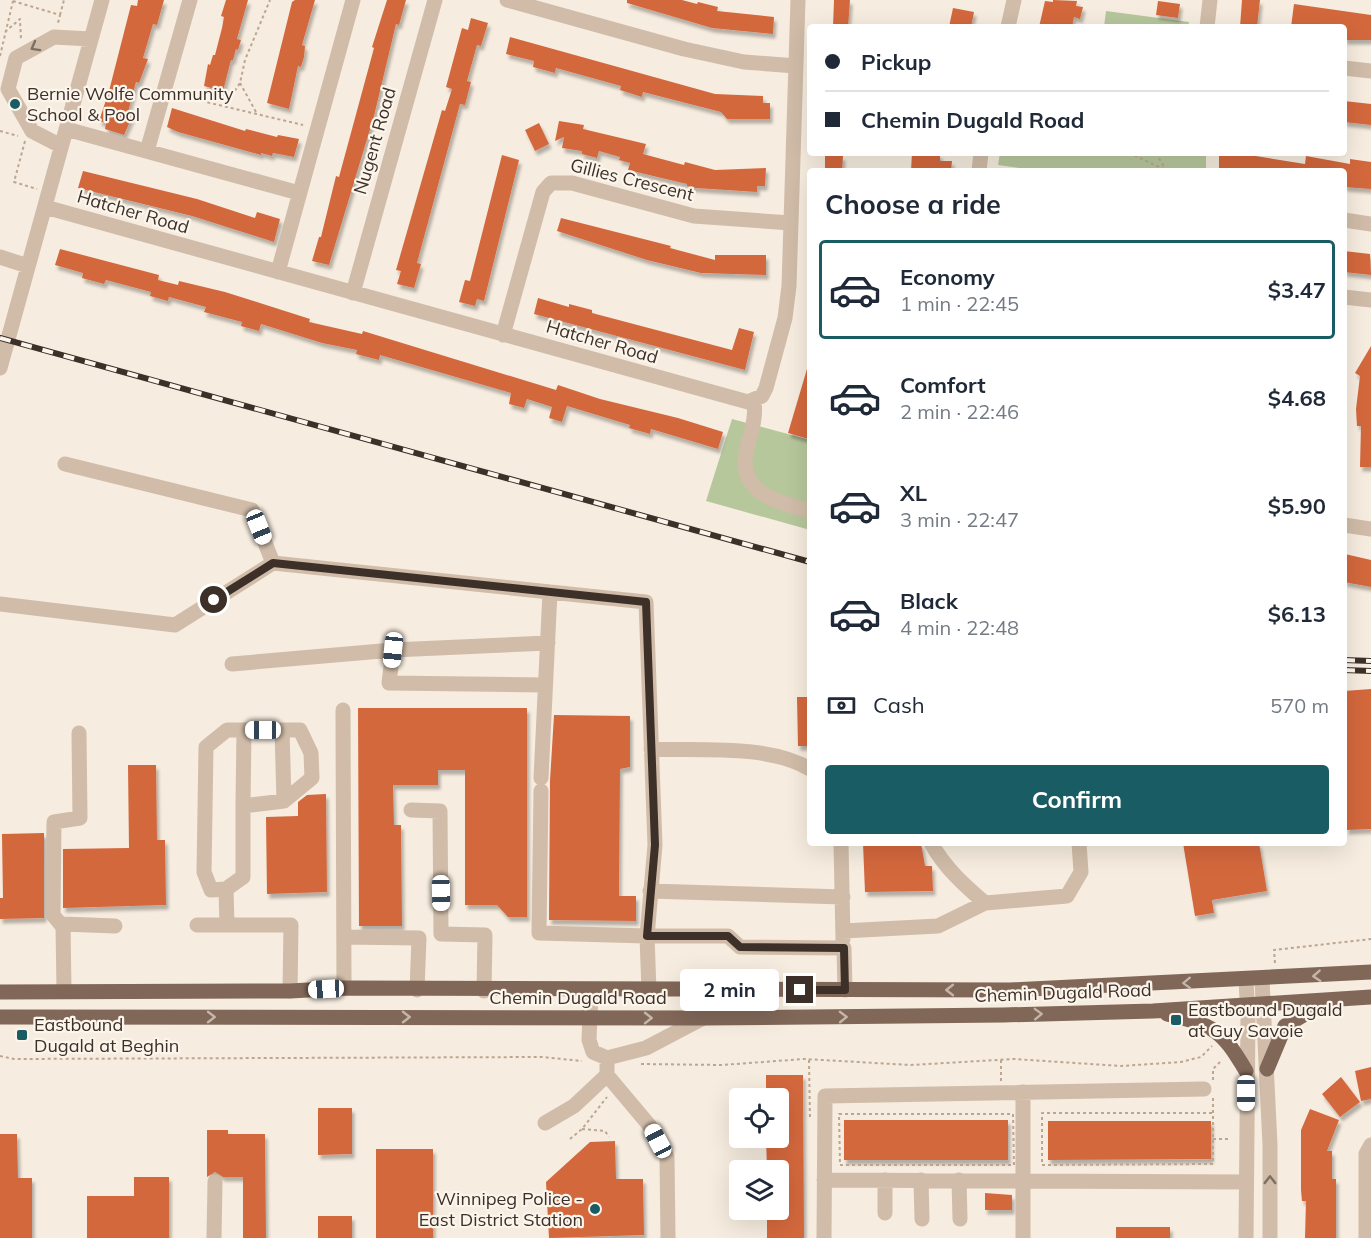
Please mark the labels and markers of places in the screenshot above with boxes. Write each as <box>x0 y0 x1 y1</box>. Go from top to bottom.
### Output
place label: Bernie Wolfe Community School & Pool <box>27 82 234 126</box>
marker: Bernie Wolfe Community School & Pool <box>8 97 22 111</box>
place label: Eastbound Dugald at Guy Savoie <box>1188 998 1342 1042</box>
place label: Eastbound Dugald at Beghin <box>34 1013 179 1057</box>
marker: Eastbound Dugald at Guy Savoie <box>1169 1013 1183 1027</box>
marker: Eastbound Dugald at Beghin <box>15 1028 29 1042</box>
place label: Winnipeg Police - East District Station <box>419 1187 583 1231</box>
marker: Winnipeg Police - East District Station <box>588 1202 602 1216</box>

